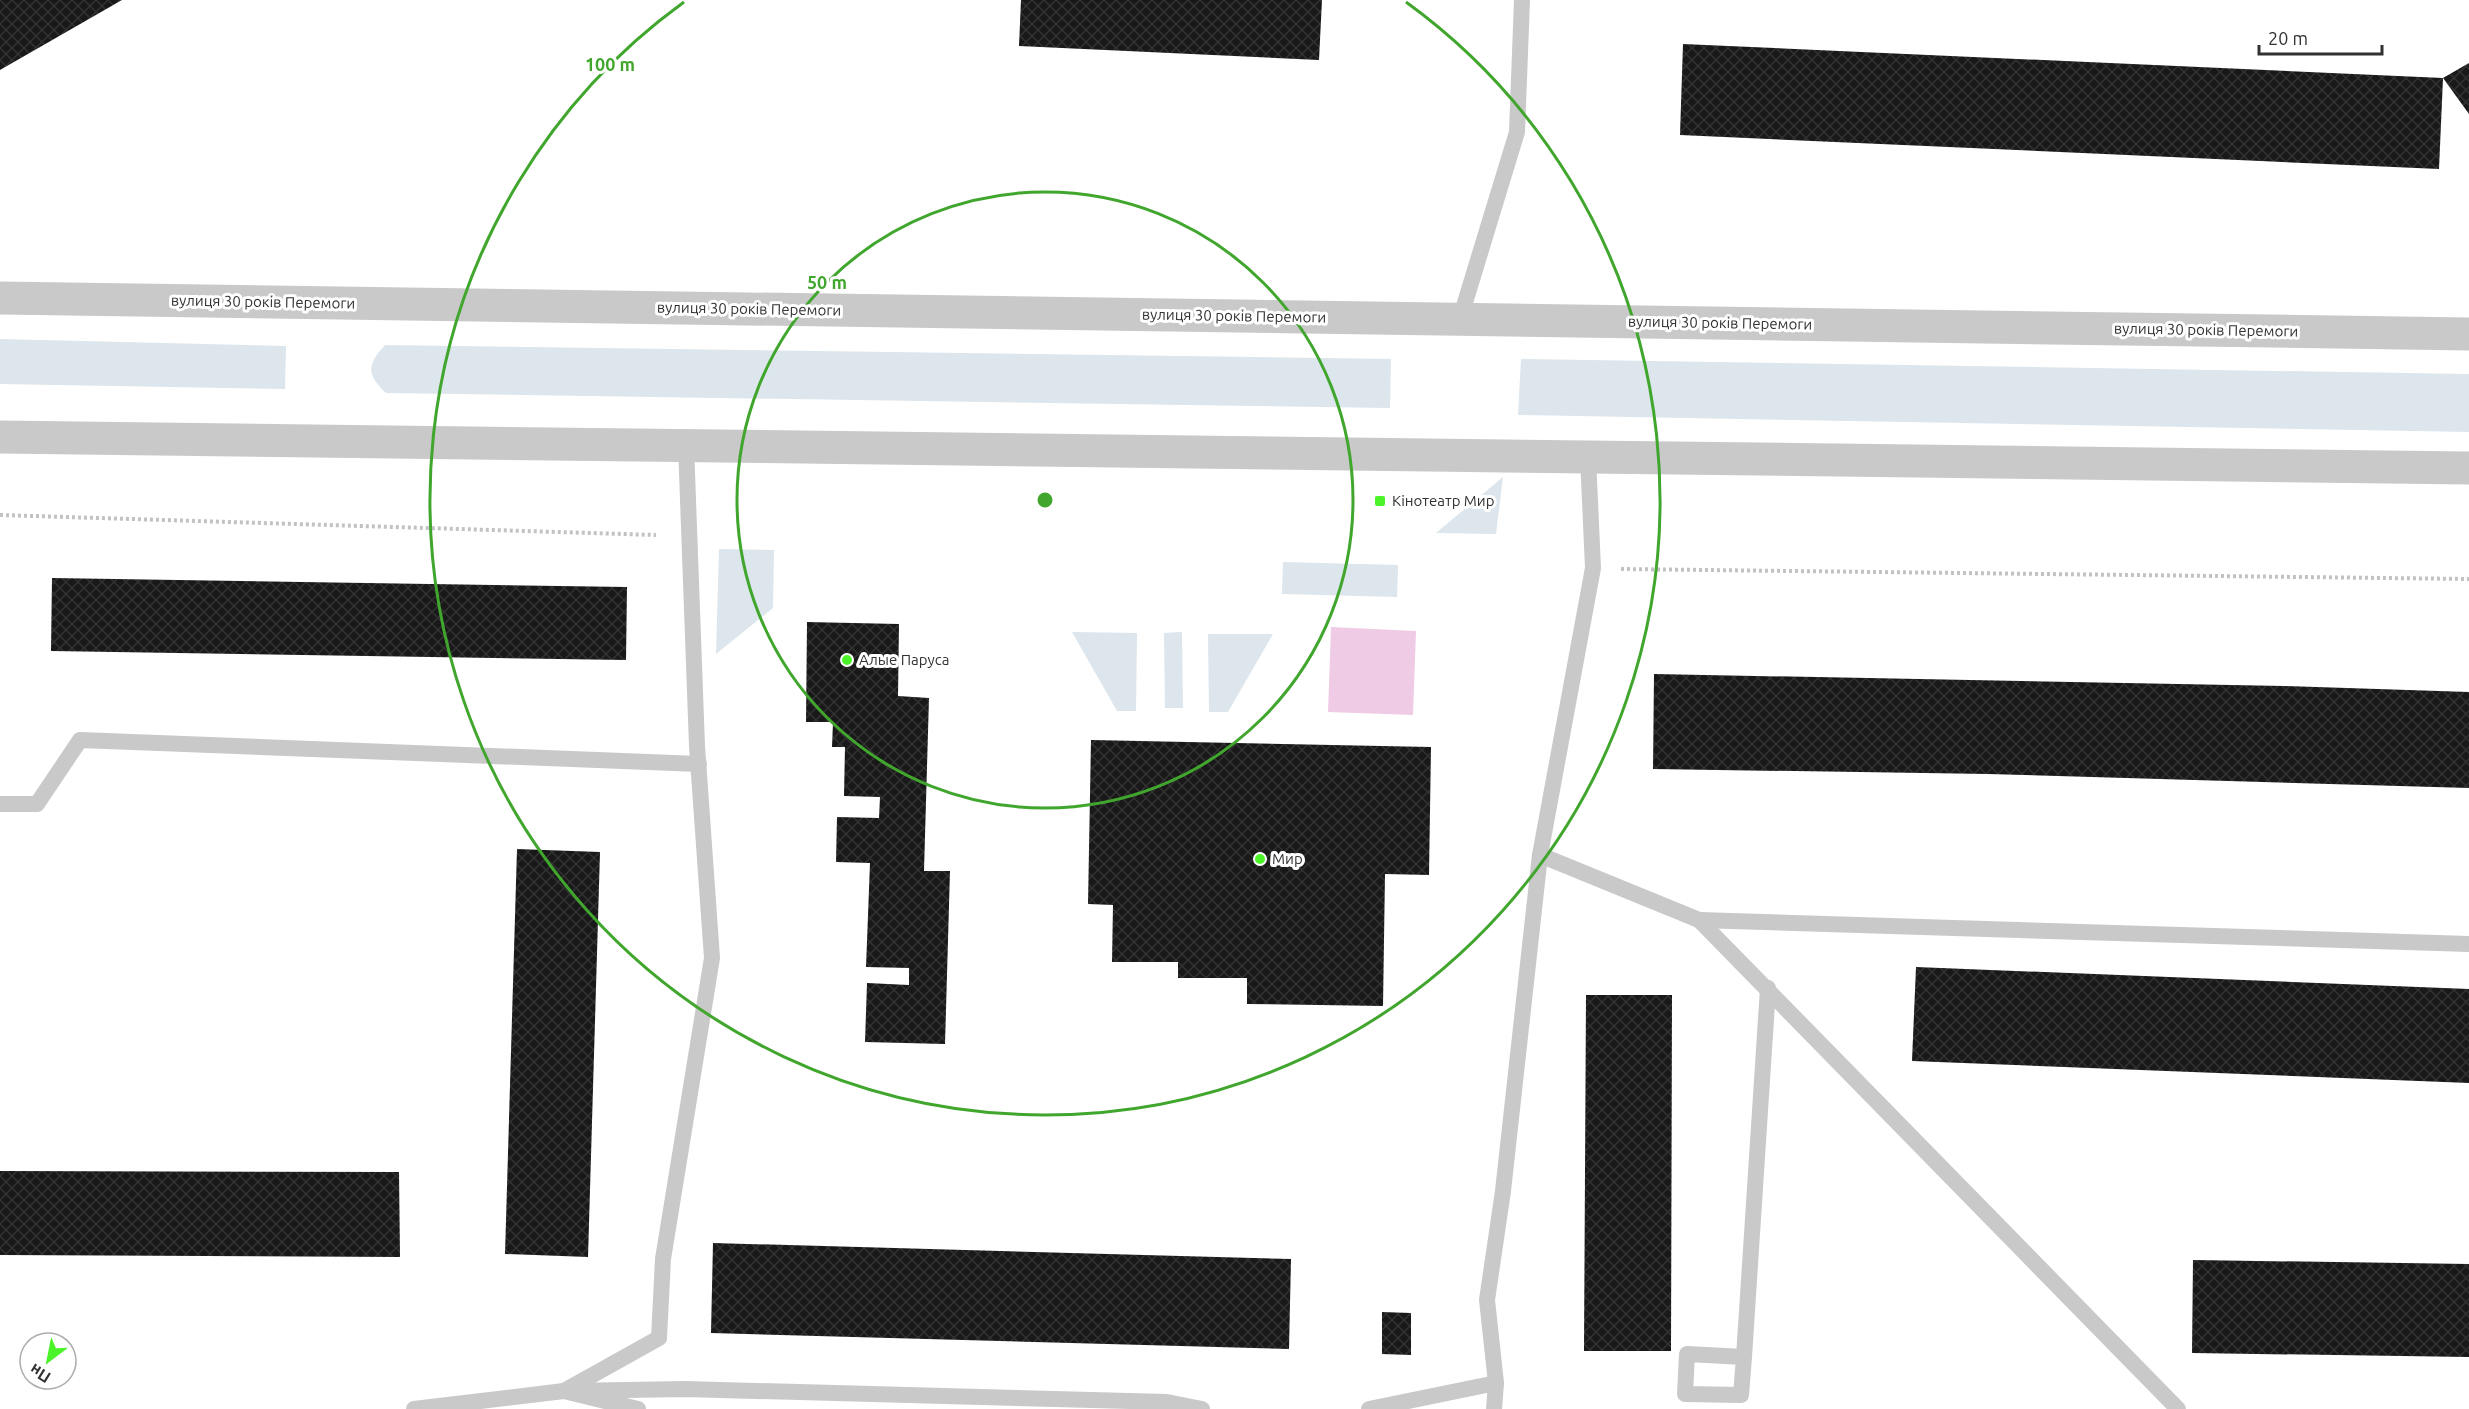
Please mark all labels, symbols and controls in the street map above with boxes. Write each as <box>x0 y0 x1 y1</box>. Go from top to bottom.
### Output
scale bar <box>2259 18 2382 56</box>
text: 20 m <box>2268 28 2308 48</box>
text: 100 m <box>585 54 635 74</box>
text: 50 m <box>807 272 847 292</box>
street label: вулиця 30 років Перемоги <box>171 291 355 312</box>
street label: вулиця 30 років Перемоги <box>657 298 841 319</box>
street label: вулиця 30 років Перемоги <box>1142 305 1326 326</box>
street label: вулиця 30 років Перемоги <box>1628 312 1812 333</box>
street label: вулиця 30 років Перемоги <box>2114 319 2298 340</box>
centre of rings <box>1035 490 1055 510</box>
place label: Кінотеатр Мир <box>1392 492 1495 509</box>
marker: Кінотеатр Мир <box>1373 494 1387 508</box>
place label: Алые Паруса <box>859 651 950 668</box>
marker: Алые Паруса <box>840 653 854 667</box>
place label: Мир <box>1272 850 1303 867</box>
marker: Мир <box>1253 852 1267 866</box>
north arrow <box>18 1331 78 1391</box>
text: Пн <box>26 1361 54 1387</box>

